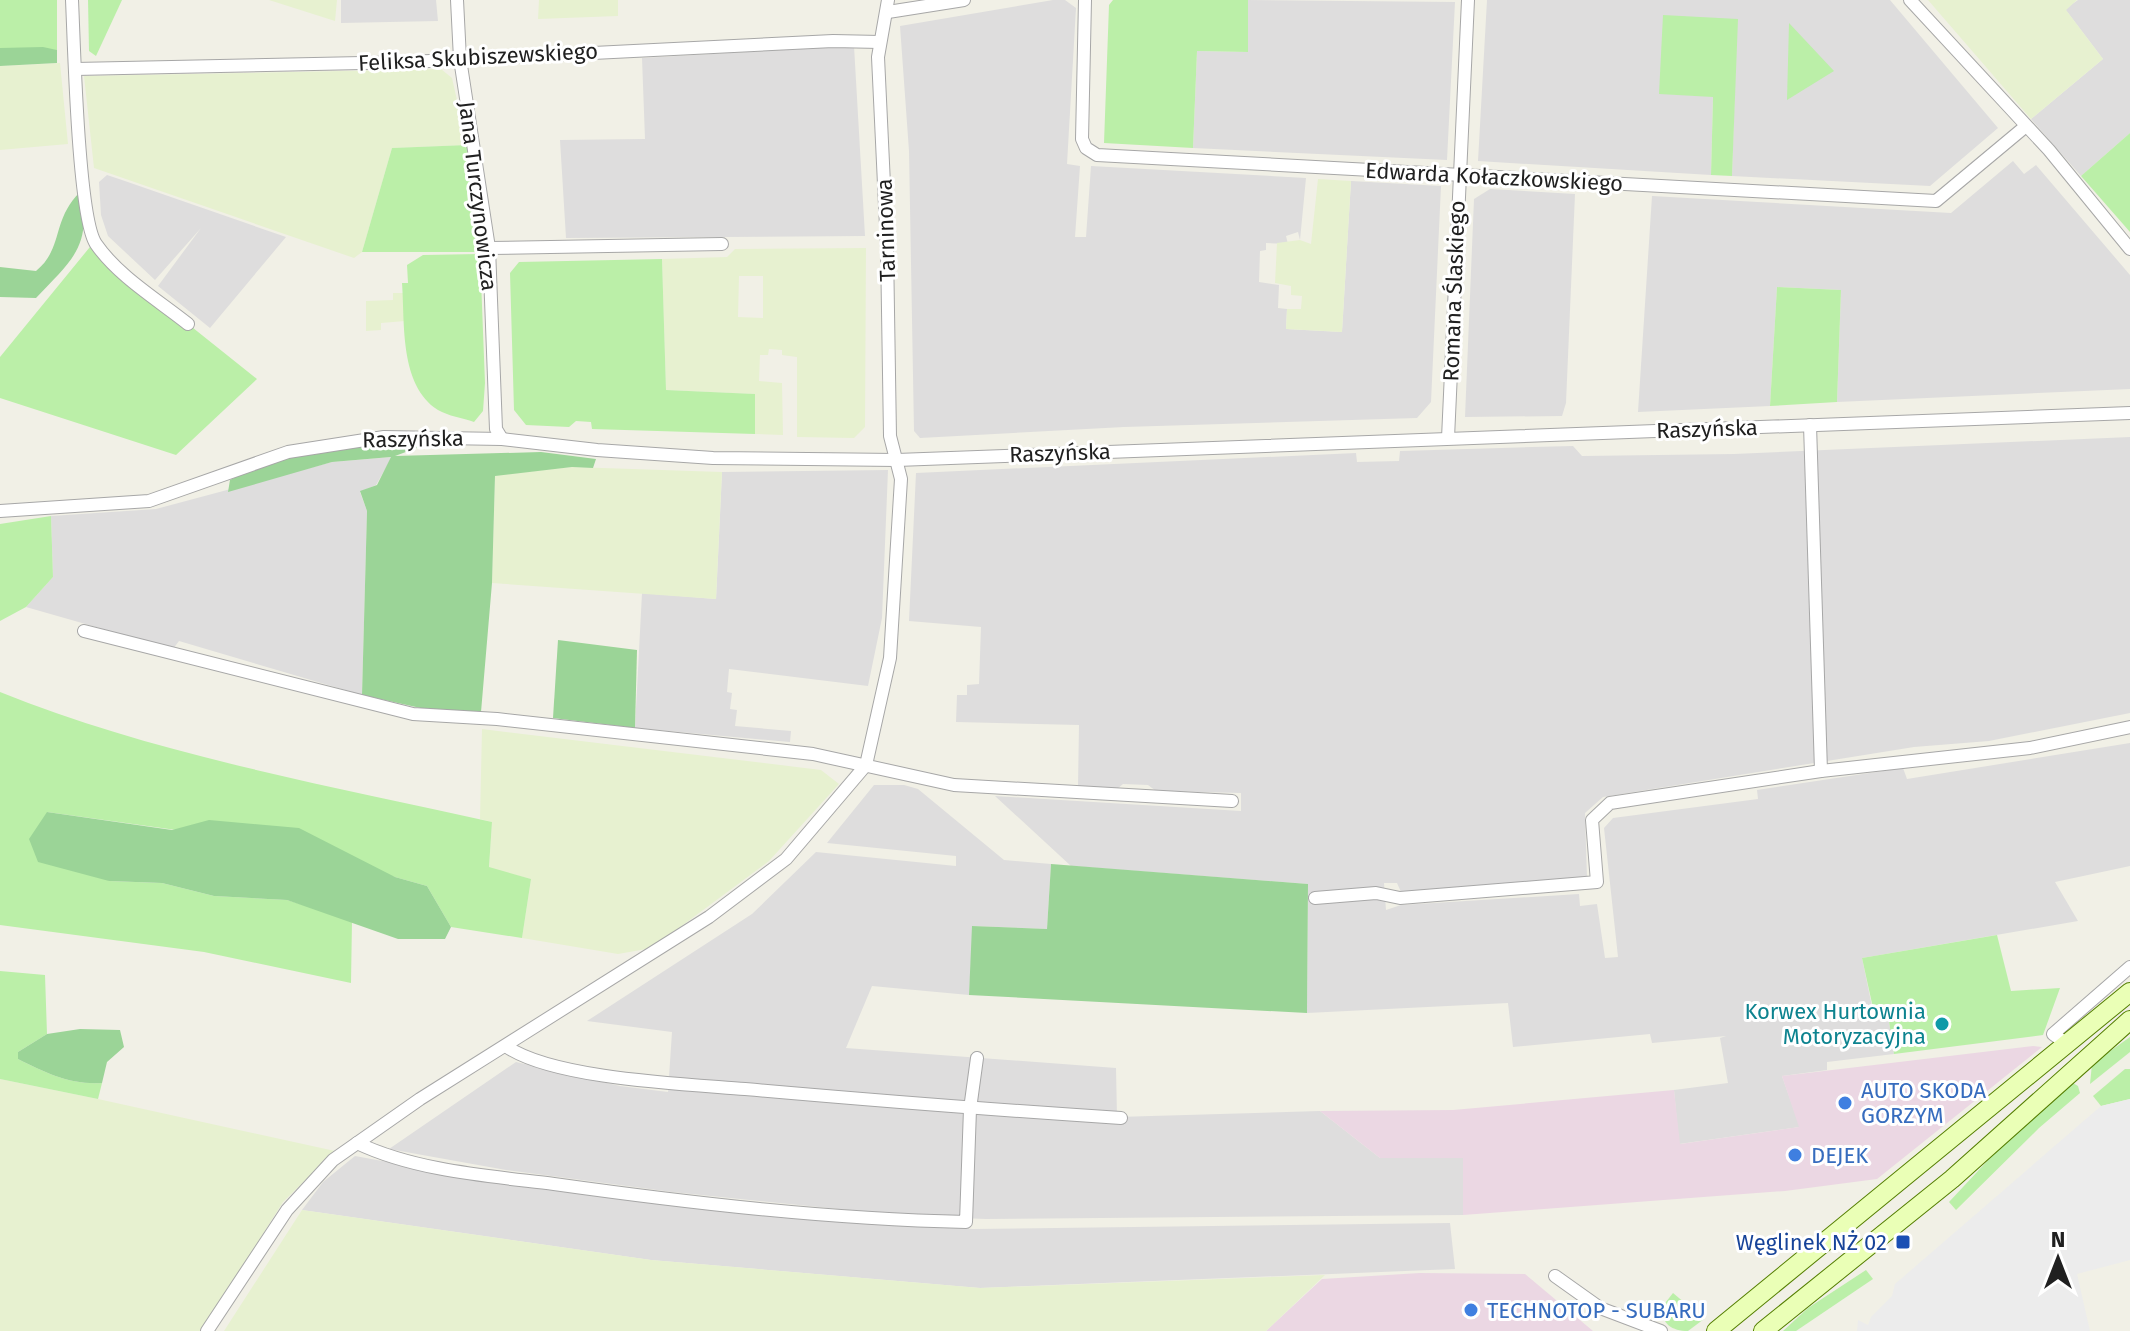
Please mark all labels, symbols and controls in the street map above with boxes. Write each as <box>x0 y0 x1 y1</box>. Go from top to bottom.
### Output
street label: Feliksa Skubiszewskiego <box>357 37 599 77</box>
street label: Jana Turczynowicza <box>453 100 503 292</box>
street label: Edwarda Kołaczkowskiego <box>1364 157 1624 197</box>
street label: Tarninowa <box>871 178 901 282</box>
street label: Romana Ślaskiego <box>1437 200 1471 382</box>
street label: Raszyńska <box>1656 414 1758 444</box>
street label: Raszyńska <box>362 425 464 453</box>
street label: Raszyńska <box>1009 438 1111 468</box>
place label: Korwex Hurtownia Motoryzacyjna <box>1744 998 1926 1050</box>
marker: Korwex Hurtownia Motoryzacyjna <box>1933 1015 1951 1033</box>
place label: AUTO SKODA GORZYM <box>1861 1077 1986 1129</box>
marker: AUTO SKODA GORZYM <box>1836 1094 1854 1112</box>
place label: DEJEK <box>1811 1142 1868 1169</box>
marker: DEJEK <box>1786 1146 1804 1164</box>
north arrow <box>2018 1219 2098 1299</box>
text: N <box>2051 1226 2065 1253</box>
place label: Węglinek NŻ 02 <box>1736 1229 1887 1256</box>
marker: Węglinek NŻ 02 <box>1894 1233 1912 1251</box>
place label: TECHNOTOP - SUBARU <box>1487 1297 1706 1324</box>
marker: TECHNOTOP - SUBARU <box>1462 1301 1480 1319</box>

